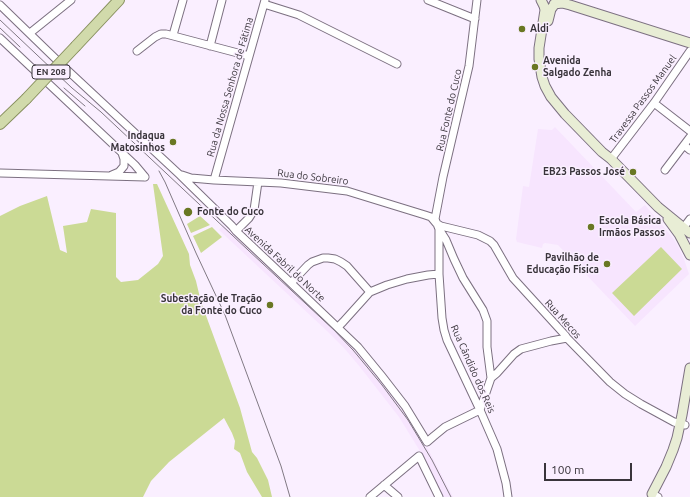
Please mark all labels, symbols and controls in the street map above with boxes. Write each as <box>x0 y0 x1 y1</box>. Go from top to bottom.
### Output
street label: Rua da Nossa Senhora de Fátima <box>204 16 256 158</box>
place label: Aldi <box>530 23 549 35</box>
marker: Aldi <box>517 24 527 34</box>
street label: Travessa Passos Manuel <box>607 53 679 145</box>
place label: Avenida Salgado Zenha <box>543 55 612 78</box>
marker: Avenida Salgado Zenha <box>530 62 540 72</box>
road number: EN 208 <box>32 65 70 79</box>
street label: Rua Fonte do Cuco <box>434 68 464 152</box>
place label: Indaqua Matosinhos <box>111 130 165 154</box>
marker: Indaqua Matosinhos <box>168 137 178 147</box>
place label: EB23 Passos José <box>543 166 625 178</box>
street label: Rua do Sobreiro <box>277 167 349 187</box>
marker: EB23 Passos José <box>628 167 638 177</box>
marker: Fonte do Cuco <box>182 206 194 218</box>
place label: Fonte do Cuco <box>197 206 264 218</box>
place label: Escola Básica Irmãos Passos <box>599 215 665 238</box>
marker: Escola Básica Irmãos Passos <box>586 222 596 232</box>
street label: Avenida Fabril do Norte <box>242 224 328 304</box>
place label: Pavilhão de Educação Física <box>527 252 599 276</box>
marker: Pavilhão de Educação Física <box>602 259 612 269</box>
place label: Subestação de Tração da Fonte do Cuco <box>161 293 262 316</box>
street label: Rua Mecos <box>542 297 584 341</box>
marker: Subestação de Tração da Fonte do Cuco <box>265 300 275 310</box>
street label: Rua Cândido dos Reis <box>448 323 498 415</box>
scale bar <box>546 455 634 481</box>
text: 100 m <box>551 463 584 476</box>

